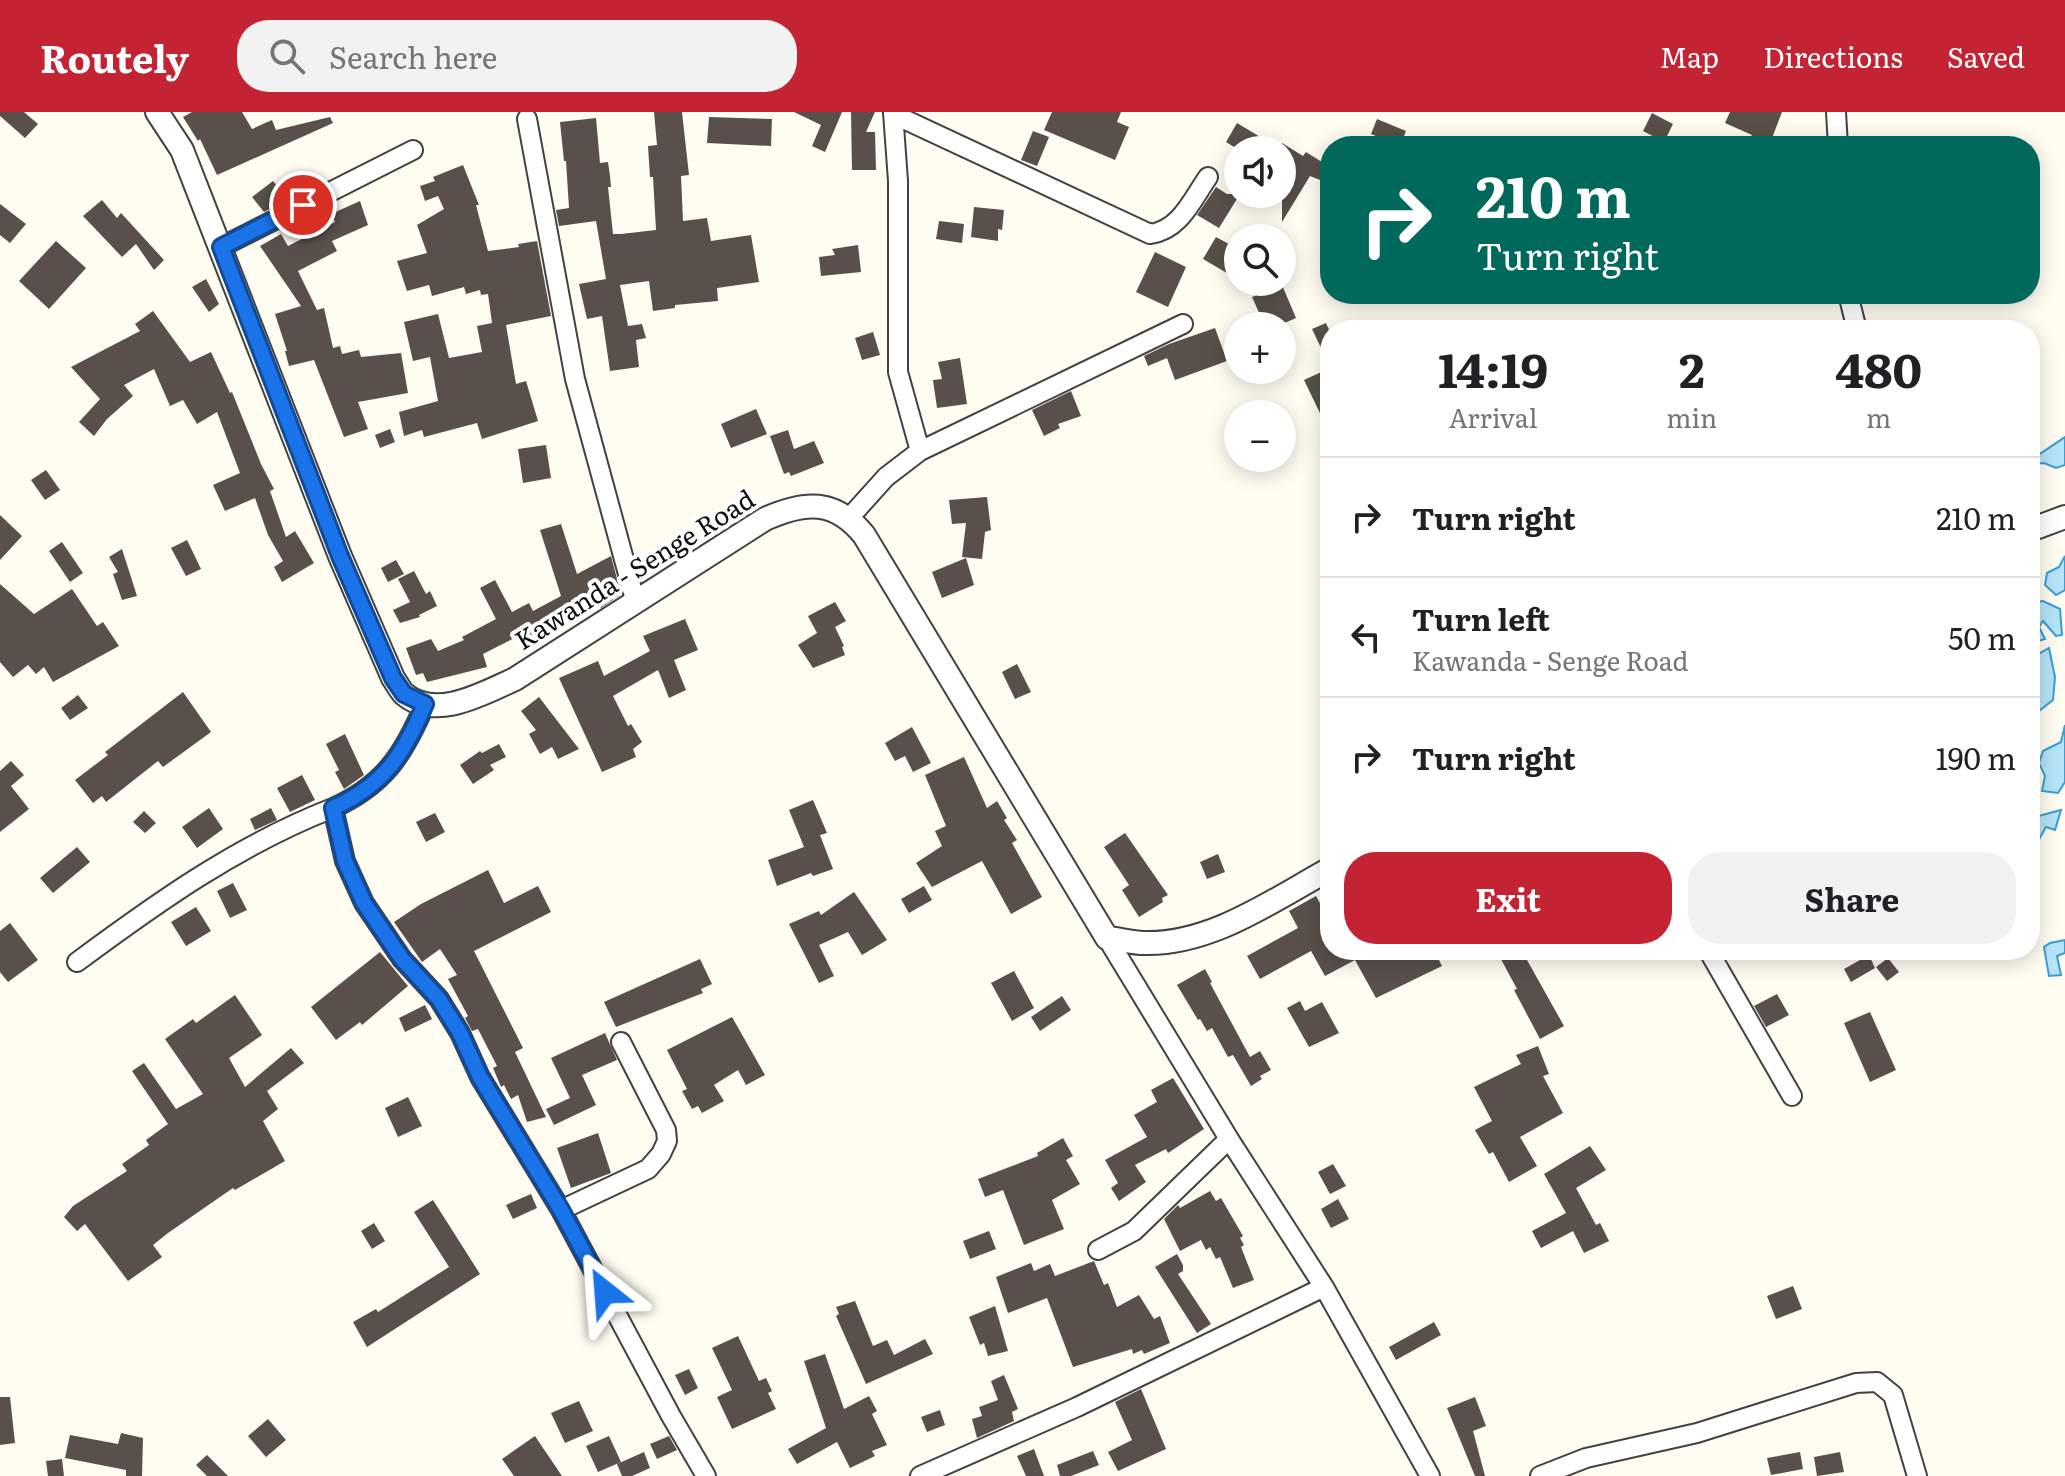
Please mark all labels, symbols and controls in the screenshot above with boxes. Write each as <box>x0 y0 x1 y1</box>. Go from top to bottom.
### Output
search box <box>237 20 797 92</box>
text: Routely <box>40 28 189 85</box>
icon: search <box>265 34 309 78</box>
text: Search here <box>329 34 497 78</box>
text: Map <box>1660 35 1719 77</box>
text: Directions <box>1763 35 1903 77</box>
text: Saved <box>1947 35 2025 77</box>
map controls <box>1224 136 1296 472</box>
button: sound <box>1224 136 1296 208</box>
text: 210 m <box>1476 152 1631 235</box>
icon: right <box>1344 168 1448 272</box>
pin <box>269 171 337 239</box>
icon: arrive <box>281 183 325 227</box>
button: search <box>1224 224 1296 296</box>
text: Turn right <box>1476 228 1659 281</box>
button: + <box>1224 312 1296 384</box>
text: 14:19 <box>1438 332 1548 403</box>
text: 2 <box>1679 332 1705 403</box>
text: 480 <box>1835 332 1922 403</box>
text: Arrival <box>1449 397 1538 436</box>
text: min <box>1666 397 1717 436</box>
text: m <box>1866 397 1891 436</box>
button: − <box>1224 400 1296 472</box>
street label: Kawanda - Senge Road <box>506 478 761 658</box>
icon: right <box>1344 495 1388 539</box>
text: Turn right <box>1412 495 1576 539</box>
text: 210 m <box>1936 495 2016 539</box>
text: Turn left <box>1412 596 1550 640</box>
icon: left <box>1344 615 1388 659</box>
text: 50 m <box>1948 615 2016 659</box>
text: Kawanda - Senge Road <box>1412 640 1688 679</box>
icon: right <box>1344 735 1388 779</box>
text: Turn right <box>1412 735 1576 779</box>
text: 190 m <box>1936 735 2016 779</box>
button: Exit <box>1344 852 1672 944</box>
button: Share <box>1688 852 2016 944</box>
position arrow <box>563 1250 647 1334</box>

